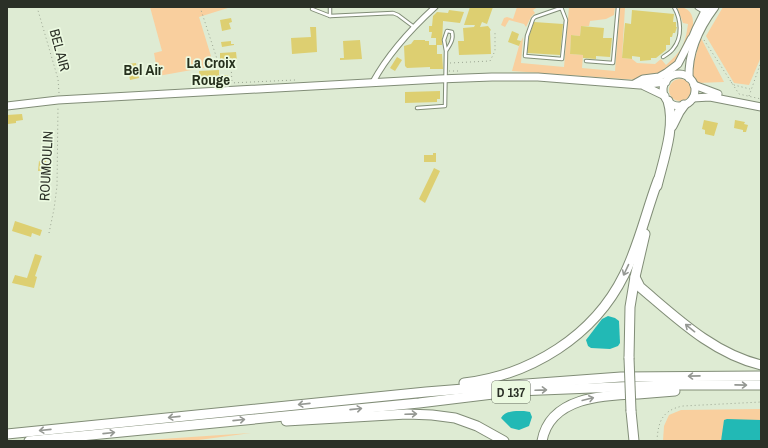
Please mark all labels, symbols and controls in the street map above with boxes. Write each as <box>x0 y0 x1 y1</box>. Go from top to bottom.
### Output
street label: BEL AIR <box>46 27 74 73</box>
district label: La Croix Rouge <box>186 52 236 90</box>
district label: Bel Air <box>123 59 163 80</box>
street label: ROUMOULIN <box>35 130 57 202</box>
one-way arrow <box>622 264 629 276</box>
one-way arrow <box>684 324 695 333</box>
one-way arrow <box>688 372 701 380</box>
road number: D 137 <box>492 381 530 403</box>
one-way arrow <box>734 381 747 389</box>
one-way arrow <box>534 387 547 394</box>
one-way arrow <box>581 395 594 402</box>
one-way arrow <box>298 400 311 408</box>
one-way arrow <box>349 405 362 412</box>
one-way arrow <box>404 410 417 418</box>
one-way arrow <box>168 413 181 421</box>
one-way arrow <box>232 416 245 423</box>
one-way arrow <box>39 426 52 434</box>
one-way arrow <box>102 429 115 436</box>

